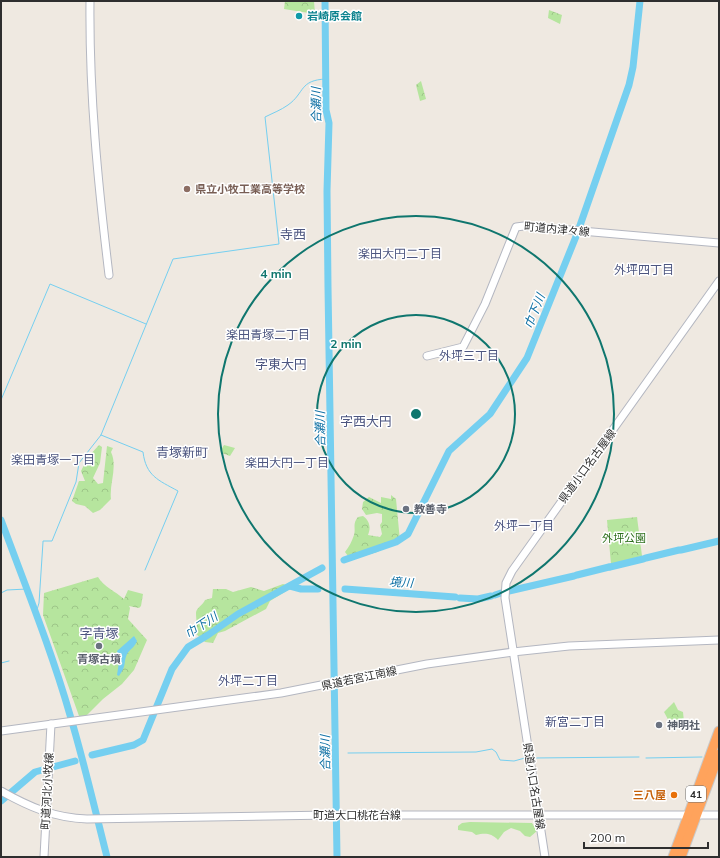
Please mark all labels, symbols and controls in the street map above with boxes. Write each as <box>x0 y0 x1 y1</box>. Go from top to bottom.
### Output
place label: 岩崎原会館 <box>307 9 362 23</box>
marker: 岩崎原会館 <box>294 11 304 21</box>
water label: 合瀬川 <box>308 85 324 123</box>
place label: 県立小牧工業高等学校 <box>195 182 305 196</box>
marker: 県立小牧工業高等学校 <box>182 184 192 194</box>
street label: 町道内津々線 <box>524 219 590 239</box>
district label: 寺西 <box>280 226 306 242</box>
district label: 楽田大円二丁目 <box>358 246 442 261</box>
district label: 外坪四丁目 <box>614 262 674 277</box>
text: 4 min <box>260 266 292 281</box>
water label: 巾下川 <box>520 290 548 331</box>
district label: 楽田青塚二丁目 <box>226 327 310 342</box>
text: 2 min <box>330 336 362 351</box>
district label: 外坪三丁目 <box>439 348 499 363</box>
district label: 字東大円 <box>255 356 307 372</box>
centre of rings <box>409 407 423 421</box>
water label: 合瀬川 <box>312 409 328 447</box>
district label: 字西大円 <box>340 413 392 429</box>
street label: 県道小口名古屋線 <box>555 426 619 506</box>
district label: 青塚新町 <box>156 444 208 460</box>
district label: 楽田青塚一丁目 <box>11 452 95 467</box>
district label: 楽田大円一丁目 <box>245 455 329 470</box>
place label: 教善寺 <box>414 502 447 516</box>
marker: 教善寺 <box>401 504 411 514</box>
district label: 外坪一丁目 <box>494 518 554 533</box>
park label: 外坪公園 <box>602 531 646 545</box>
water label: 境川 <box>388 574 415 590</box>
water label: 巾下川 <box>182 608 222 641</box>
district label: 字青塚 <box>79 625 119 641</box>
marker: 青塚古墳 <box>94 641 104 651</box>
place label: 青塚古墳 <box>77 652 121 666</box>
street label: 県道若宮江南線 <box>320 663 398 693</box>
district label: 外坪二丁目 <box>218 673 278 688</box>
district label: 新宮二丁目 <box>545 714 605 729</box>
place label: 神明社 <box>667 718 700 732</box>
marker: 神明社 <box>654 720 664 730</box>
water label: 合瀬川 <box>317 733 333 771</box>
street label: 県道小口名古屋線 <box>520 741 548 831</box>
street label: 町道河北小牧線 <box>38 752 56 830</box>
road number: 41 <box>686 786 706 802</box>
place label: 三八屋 <box>633 788 666 802</box>
marker: 三八屋 <box>669 790 679 800</box>
street label: 町道大口桃花台線 <box>313 808 401 822</box>
scale bar <box>584 824 708 850</box>
text: 200 m <box>590 830 625 845</box>

